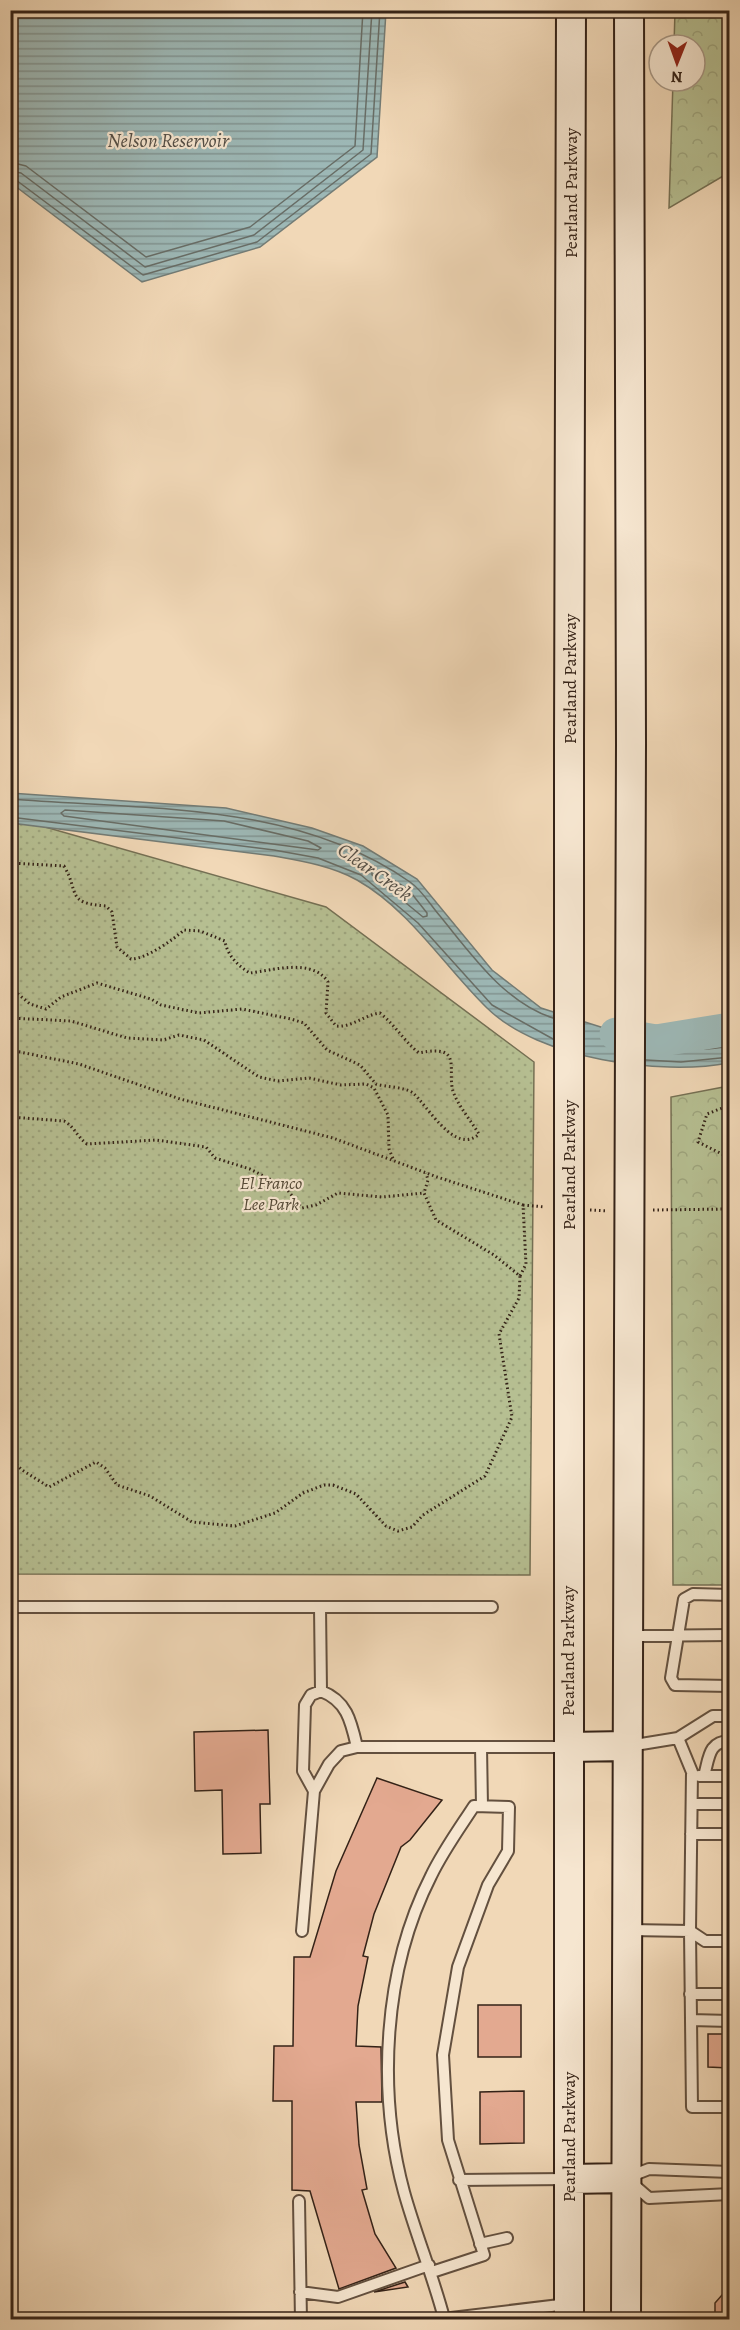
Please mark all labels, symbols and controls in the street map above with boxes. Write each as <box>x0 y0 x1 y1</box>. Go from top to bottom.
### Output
north arrow <box>647 33 707 93</box>
text: N <box>670 66 683 88</box>
water label: Nelson Reservoir <box>107 127 230 154</box>
street label: Pearland Parkway <box>559 127 583 258</box>
street label: Pearland Parkway <box>558 613 582 744</box>
water label: Clear Creek <box>332 836 418 908</box>
street label: Pearland Parkway <box>557 1099 581 1230</box>
park label: El Franco Lee Park <box>240 1171 302 1216</box>
street label: Pearland Parkway <box>556 1585 580 1716</box>
street label: Pearland Parkway <box>557 2071 581 2202</box>

